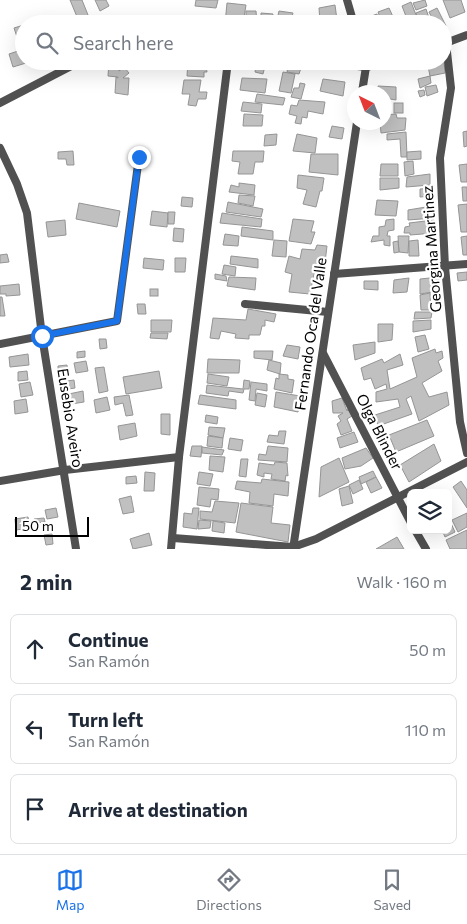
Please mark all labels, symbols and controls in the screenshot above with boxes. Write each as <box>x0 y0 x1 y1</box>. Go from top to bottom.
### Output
search box <box>15 15 452 70</box>
icon: search <box>33 29 61 57</box>
text: Search here <box>73 31 173 54</box>
north arrow <box>347 85 392 130</box>
route end <box>128 146 151 169</box>
street label: Georgina Martinez <box>418 185 444 313</box>
street label: Fernando Oca del Valle <box>290 256 330 411</box>
route start <box>31 325 54 348</box>
street label: Eusebio Aveiro <box>54 367 88 469</box>
street label: Olga Blinder <box>353 390 407 473</box>
map controls <box>407 489 452 534</box>
button: layers <box>407 489 452 534</box>
scale bar <box>15 514 89 537</box>
text: 50 m <box>22 517 54 534</box>
text: 2 min <box>20 569 72 594</box>
text: Walk · 160 m <box>357 572 447 591</box>
text: Continue <box>68 628 148 651</box>
icon: ahead <box>21 635 49 663</box>
text: 50 m <box>409 640 446 659</box>
text: San Ramón <box>68 651 150 670</box>
text: Turn left <box>68 708 143 731</box>
icon: left <box>21 715 49 743</box>
text: 110 m <box>405 720 446 739</box>
text: San Ramón <box>68 731 150 750</box>
icon: arrive <box>21 795 49 823</box>
text: Arrive at destination <box>68 798 248 821</box>
tab: Map <box>56 866 85 913</box>
tab: Directions <box>196 866 262 913</box>
tab: Saved <box>373 866 411 913</box>

